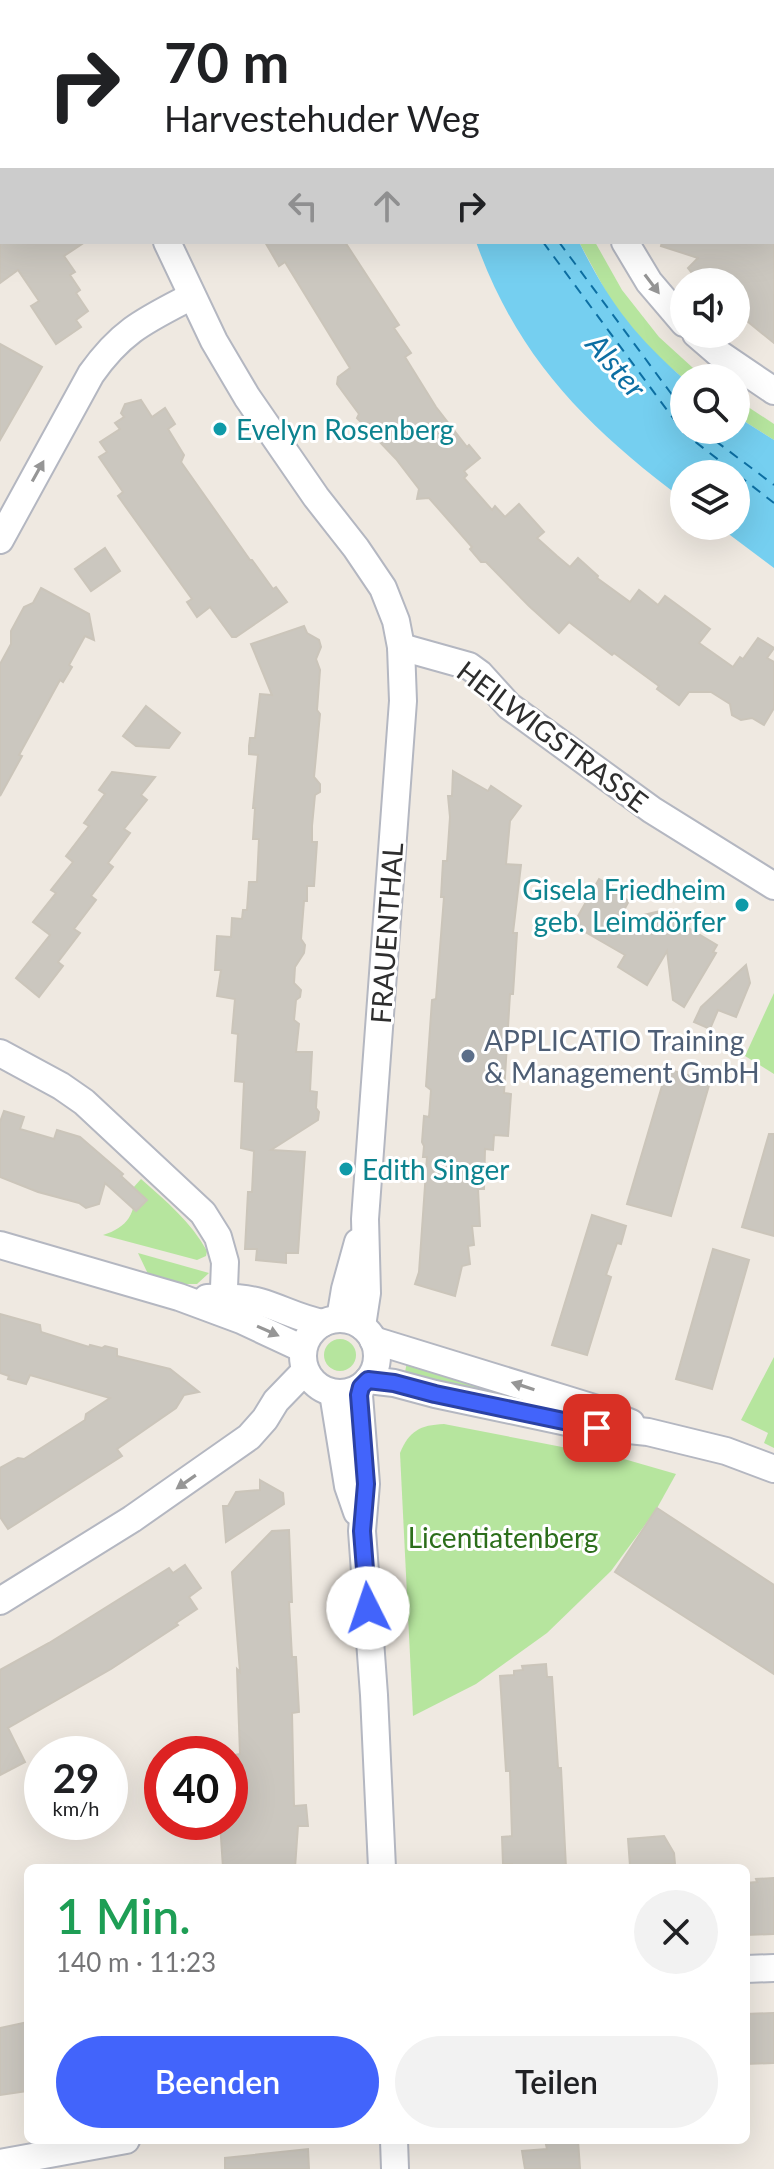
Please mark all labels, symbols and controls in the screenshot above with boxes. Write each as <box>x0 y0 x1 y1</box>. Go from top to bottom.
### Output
text: 70 m <box>164 28 289 95</box>
icon: right <box>32 32 136 136</box>
text: Harvestehuder Weg <box>164 96 480 140</box>
icon: left <box>281 184 325 228</box>
icon: ahead <box>365 184 409 228</box>
icon: right <box>449 184 493 228</box>
map controls <box>670 268 750 540</box>
button: sound <box>670 268 750 348</box>
one-way arrow <box>643 274 659 295</box>
water label: Alster <box>579 325 655 405</box>
button: search <box>670 364 750 444</box>
place label: Evelyn Rosenberg <box>236 412 454 446</box>
marker: Evelyn Rosenberg <box>211 420 229 438</box>
one-way arrow <box>31 460 44 483</box>
button: layers <box>670 460 750 540</box>
street label: HEILWIGSTRASSE <box>451 653 655 819</box>
street label: FRAUENTHAL <box>363 841 409 1025</box>
place label: Gisela Friedheim geb. Leimdörfer <box>522 872 726 938</box>
marker: Gisela Friedheim geb. Leimdörfer <box>733 896 751 914</box>
place label: APPLICATIO Training & Management GmbH <box>484 1023 760 1089</box>
marker: APPLICATIO Training & Management GmbH <box>459 1047 477 1065</box>
place label: Edith Singer <box>362 1152 510 1186</box>
marker: Edith Singer <box>337 1160 355 1178</box>
one-way arrow <box>256 1325 280 1338</box>
one-way arrow <box>510 1379 534 1391</box>
pin <box>563 1394 631 1462</box>
icon: arrive <box>575 1406 619 1450</box>
one-way arrow <box>175 1474 196 1489</box>
park label: Licentiatenberg <box>408 1520 598 1554</box>
position arrow <box>326 1566 410 1650</box>
speed limit sign: 40 <box>144 1736 248 1840</box>
text: 29 <box>53 1754 99 1802</box>
text: km/h <box>53 1796 99 1820</box>
text: 1 Min. <box>56 1887 191 1944</box>
button: close <box>634 1890 718 1974</box>
text: 140 m · 11:23 <box>56 1946 216 1978</box>
button: Beenden <box>56 2036 379 2128</box>
button: Teilen <box>395 2036 718 2128</box>

